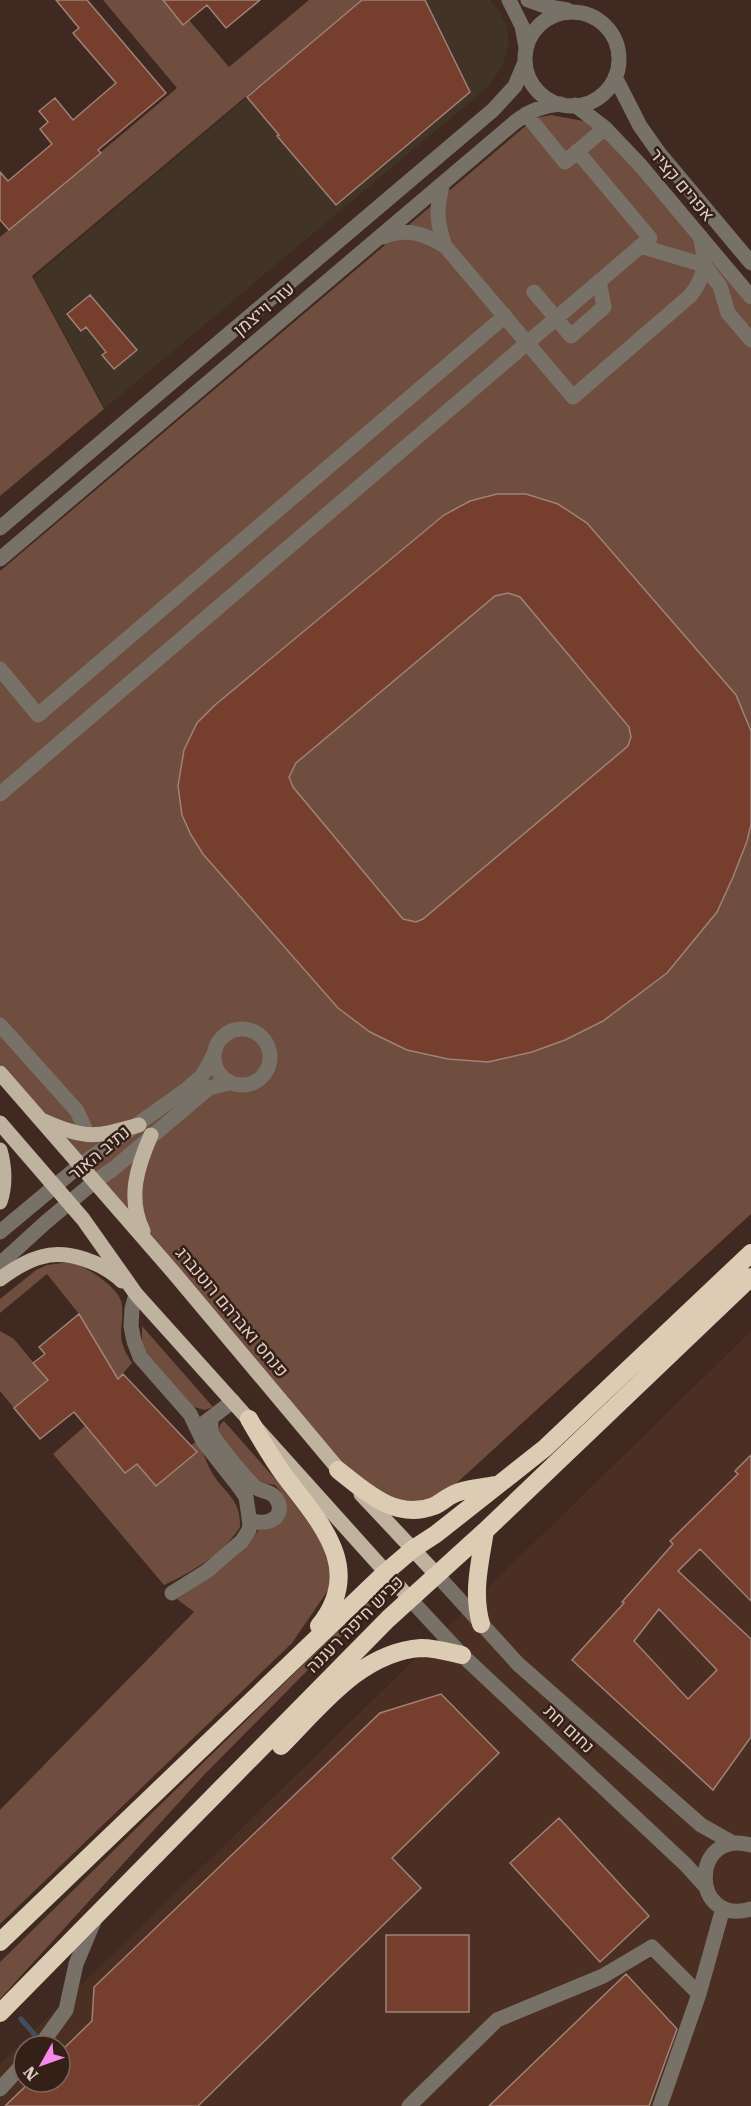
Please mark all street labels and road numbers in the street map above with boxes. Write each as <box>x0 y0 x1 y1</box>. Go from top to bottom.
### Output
street label: אפרים קציר <box>646 144 719 225</box>
street label: עזר וייצמן <box>229 277 298 340</box>
street label: נתיב האור <box>64 1121 134 1184</box>
street label: פנחס ואברהם רוטנברג <box>172 1242 293 1381</box>
street label: כביש חיפה רעננה <box>302 1571 408 1677</box>
street label: נחום חת <box>540 1700 599 1757</box>

